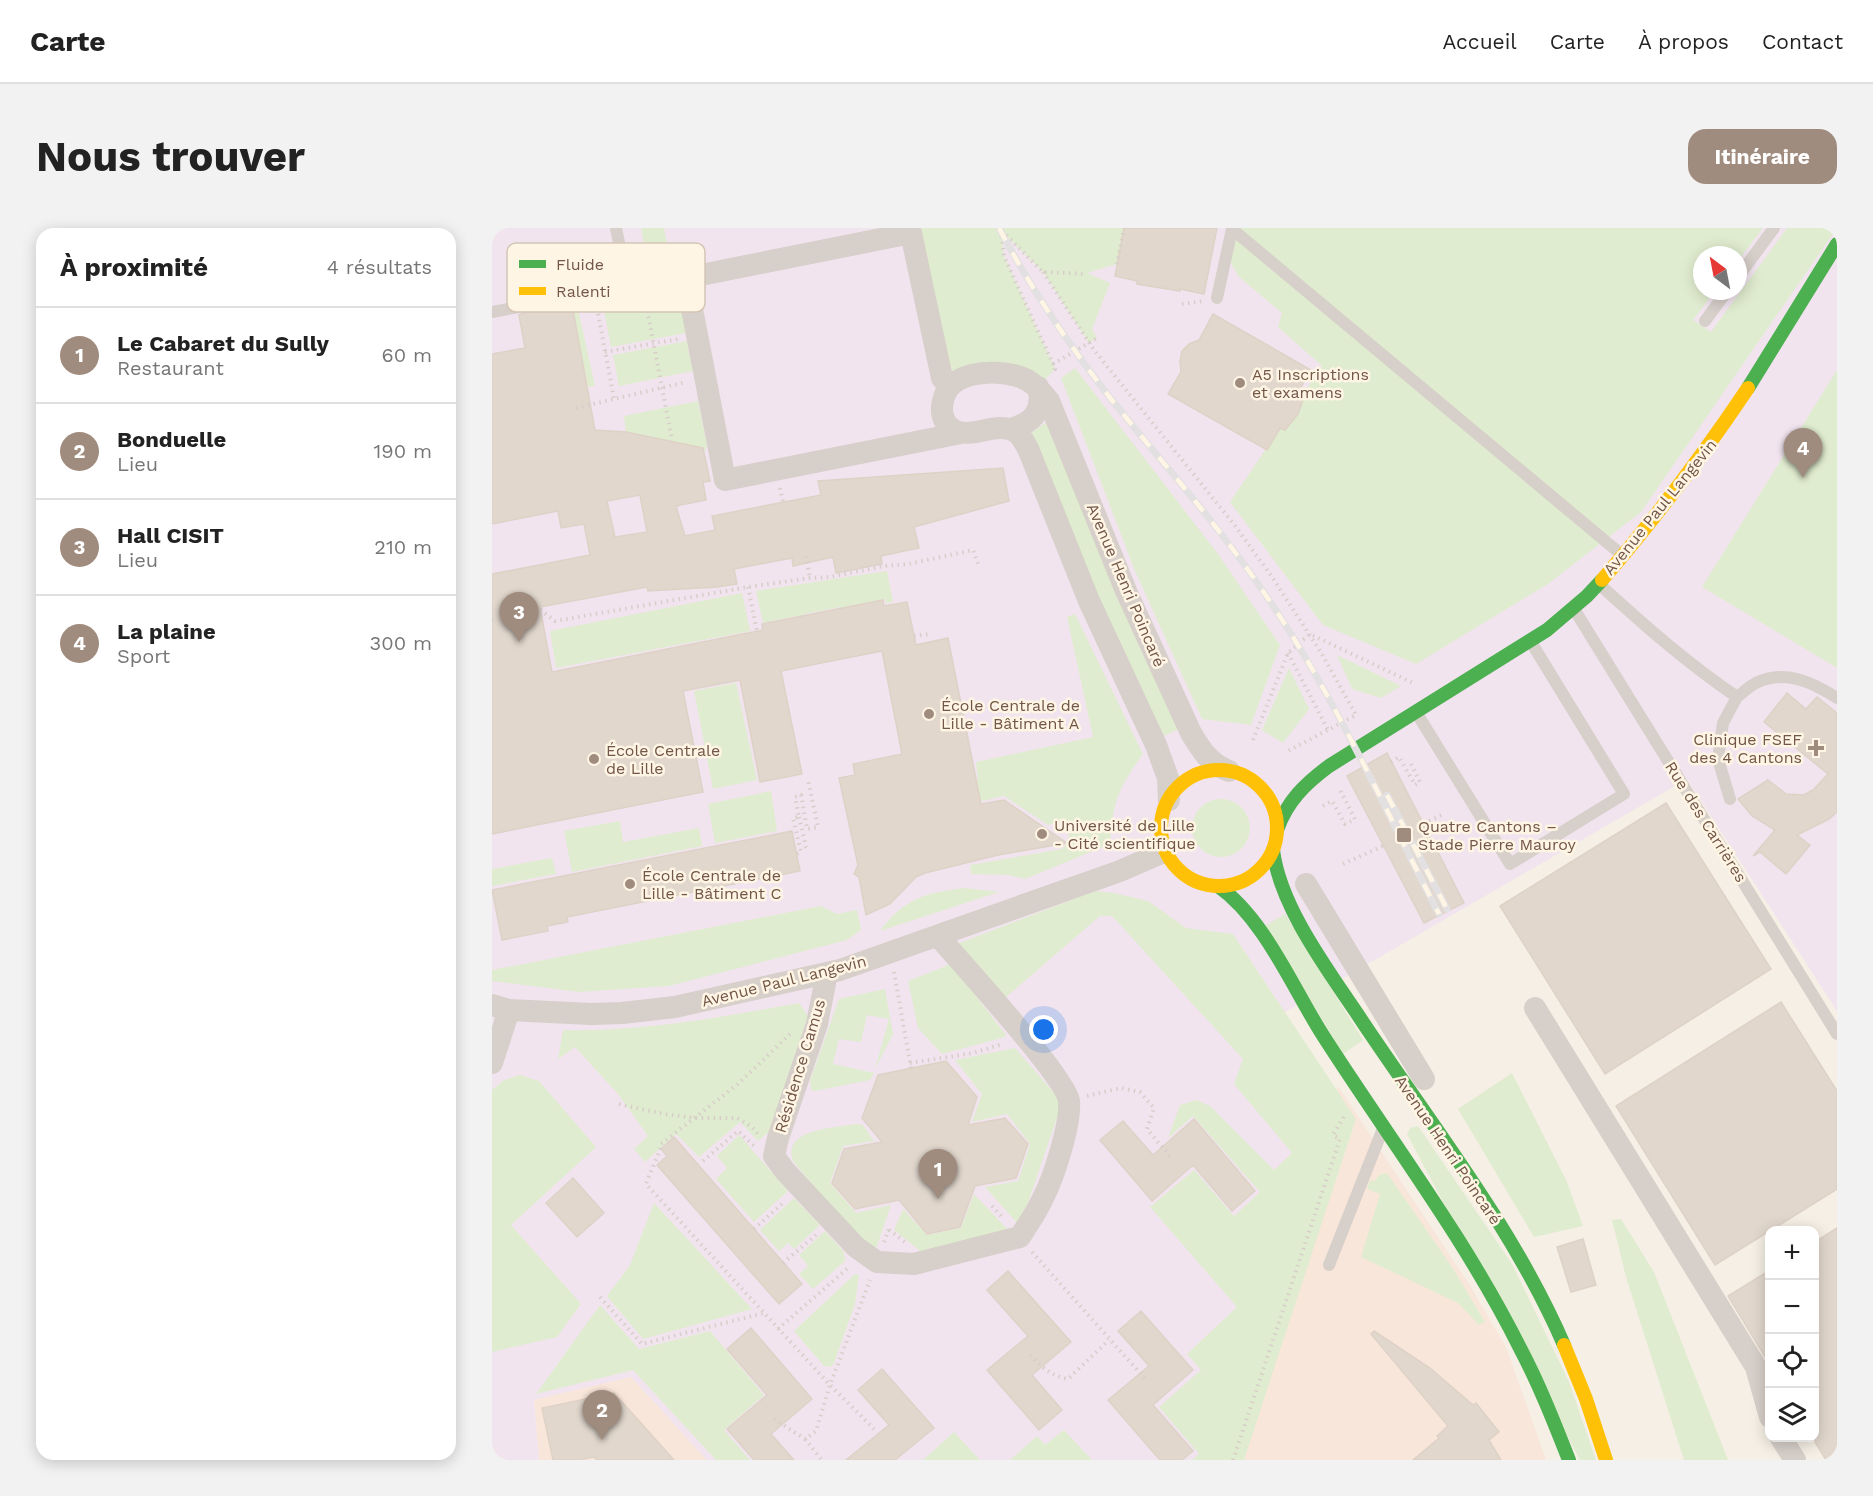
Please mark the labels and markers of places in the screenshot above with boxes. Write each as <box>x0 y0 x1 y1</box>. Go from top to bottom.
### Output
place label: A5 Inscriptions et examens <box>1252 365 1369 402</box>
marker: A5 Inscriptions et examens <box>1233 376 1247 390</box>
pin: 4 <box>1784 428 1822 478</box>
pin: 3 <box>500 592 538 642</box>
place label: École Centrale de Lille - Bâtiment A <box>941 696 1080 733</box>
marker: École Centrale de Lille - Bâtiment A <box>922 707 936 721</box>
place label: Clinique FSEF des 4 Cantons <box>1689 730 1802 767</box>
marker: Clinique FSEF des 4 Cantons <box>1807 739 1825 757</box>
place label: École Centrale de Lille <box>606 741 720 778</box>
marker: École Centrale de Lille <box>587 752 601 766</box>
place label: Université de Lille ‐ Cité scientifique <box>1054 816 1196 853</box>
place label: Quatre Cantons – Stade Pierre Mauroy <box>1418 817 1577 854</box>
marker: Quatre Cantons – Stade Pierre Mauroy <box>1395 826 1413 844</box>
marker: Université de Lille ‐ Cité scientifique <box>1035 827 1049 841</box>
place label: École Centrale de Lille - Bâtiment C <box>642 866 781 903</box>
marker: École Centrale de Lille - Bâtiment C <box>623 877 637 891</box>
pin: 1 <box>918 1150 958 1199</box>
pin: 2 <box>582 1390 622 1440</box>

